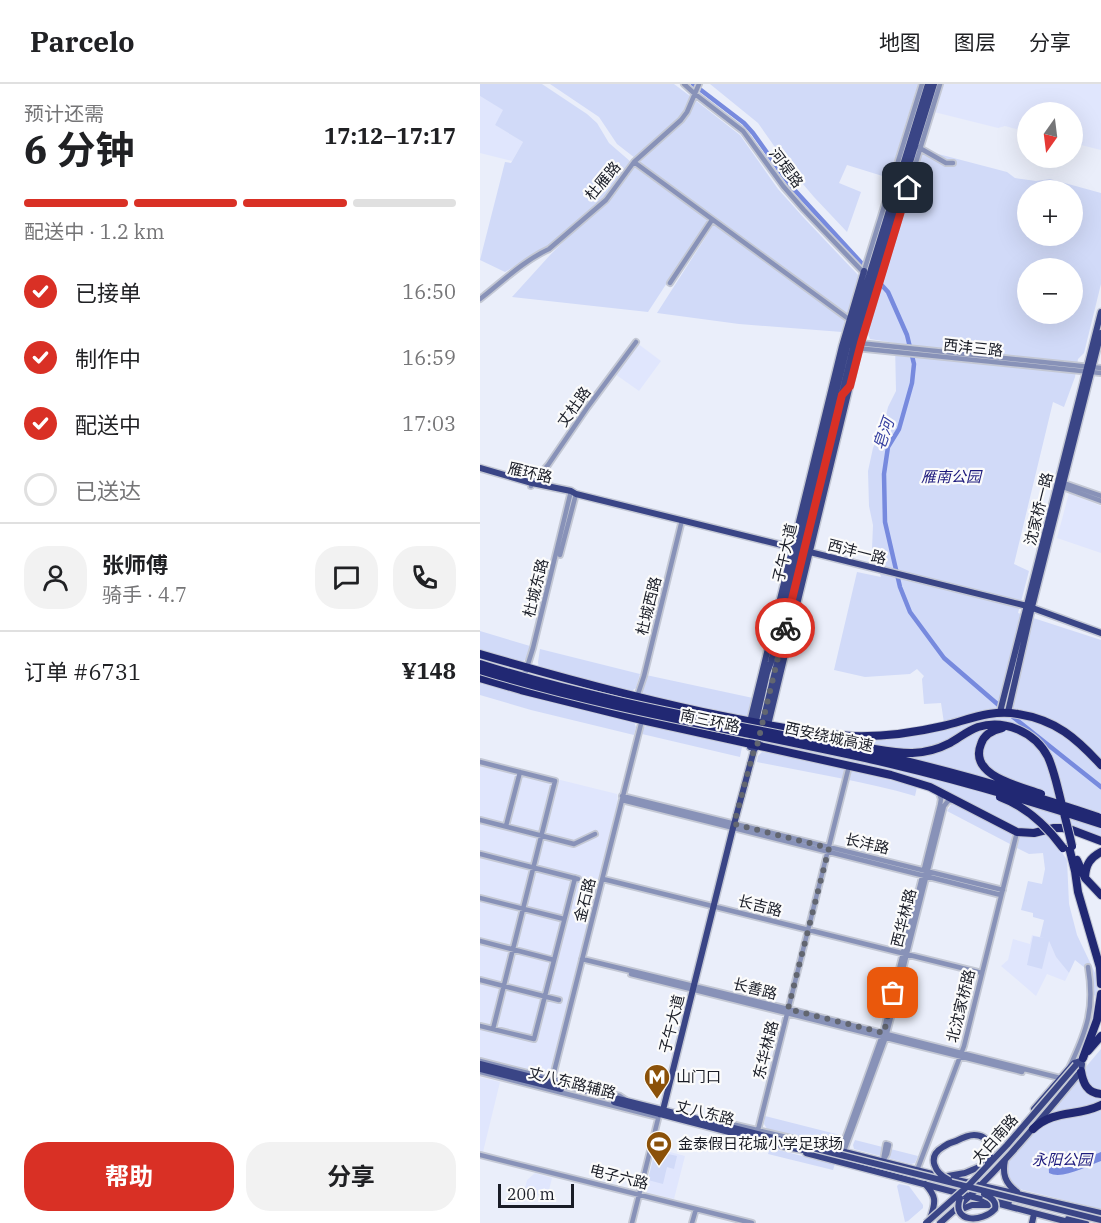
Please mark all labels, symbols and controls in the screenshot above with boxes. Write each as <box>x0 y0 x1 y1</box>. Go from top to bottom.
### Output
text: Parcelo <box>30 23 135 60</box>
text: 地图 <box>879 28 921 56</box>
text: 图层 <box>954 28 996 56</box>
text: 分享 <box>1029 28 1071 56</box>
text: 预计还需 <box>24 100 104 127</box>
north arrow <box>1017 102 1083 168</box>
map controls <box>1017 102 1083 324</box>
text: 17:12–17:17 <box>324 121 456 150</box>
text: 6 分钟 <box>24 124 134 175</box>
street label: 河堤路 <box>765 144 808 191</box>
street label: 杜雁路 <box>581 157 624 204</box>
pin <box>882 162 933 213</box>
icon: home <box>891 171 924 204</box>
button: + <box>1017 180 1083 246</box>
text: 配送中 · 1.2 km <box>24 218 165 245</box>
button: − <box>1017 258 1083 324</box>
icon: check <box>24 275 57 308</box>
text: 已接单 <box>75 278 141 307</box>
text: 16:50 <box>402 278 456 305</box>
street label: 西沣三路 <box>942 335 1004 360</box>
icon: check <box>24 341 57 374</box>
text: 制作中 <box>75 344 141 373</box>
text: 16:59 <box>402 344 456 371</box>
street label: 丈杜路 <box>553 383 595 430</box>
icon: check <box>24 407 57 440</box>
text: 配送中 <box>75 410 141 439</box>
text: 17:03 <box>402 410 456 437</box>
water label: 皂河 <box>868 413 899 452</box>
street label: 雁环路 <box>506 458 554 487</box>
park label: 雁南公园 <box>921 467 983 486</box>
street label: 沈家桥一路 <box>1020 470 1057 548</box>
text: 已送达 <box>75 476 141 505</box>
street label: 子午大道 <box>769 522 801 584</box>
street label: 西沣一路 <box>826 535 889 568</box>
button: person <box>24 546 87 609</box>
button: chat <box>315 546 378 609</box>
button: phone <box>393 546 456 609</box>
text: 张师傅 <box>102 550 168 579</box>
street label: 杜城东路 <box>519 556 552 619</box>
street label: 杜城西路 <box>632 574 665 637</box>
text: 骑手 · 4.7 <box>102 581 187 608</box>
courier <box>755 598 815 658</box>
icon: bike <box>769 612 802 645</box>
text: ¥148 <box>401 656 456 685</box>
text: 订单 #6731 <box>24 657 141 686</box>
street label: 南三环路 <box>679 705 741 736</box>
street label: 西安绕城高速 <box>783 718 875 755</box>
street label: 长沣路 <box>843 829 891 858</box>
street label: 金石路 <box>570 876 599 924</box>
street label: 西华林路 <box>887 886 920 949</box>
street label: 长吉路 <box>736 891 784 920</box>
pin <box>867 967 918 1018</box>
street label: 北沈家桥路 <box>942 967 979 1045</box>
street label: 长善路 <box>731 974 779 1003</box>
icon: bag <box>876 976 909 1009</box>
street label: 子午大道 <box>655 992 688 1055</box>
street label: 东华林路 <box>749 1018 782 1081</box>
street label: 丈八东路辅路 <box>526 1062 618 1103</box>
metro station icon: 山门口 <box>642 1062 672 1100</box>
place label: 山门口 <box>676 1067 721 1086</box>
street label: 丈八东路 <box>674 1096 737 1129</box>
street label: 太白南路 <box>967 1110 1022 1167</box>
sports icon: 金泰假日花城小学足球场 <box>644 1129 674 1167</box>
place label: 金泰假日花城小学足球场 <box>678 1134 843 1153</box>
button: 帮助 <box>24 1142 234 1211</box>
button: 分享 <box>246 1142 456 1211</box>
park label: 永阳公园 <box>1032 1150 1094 1169</box>
street label: 电子六路 <box>588 1160 651 1193</box>
scale bar <box>498 1181 574 1208</box>
text: 200 m <box>507 1184 555 1204</box>

